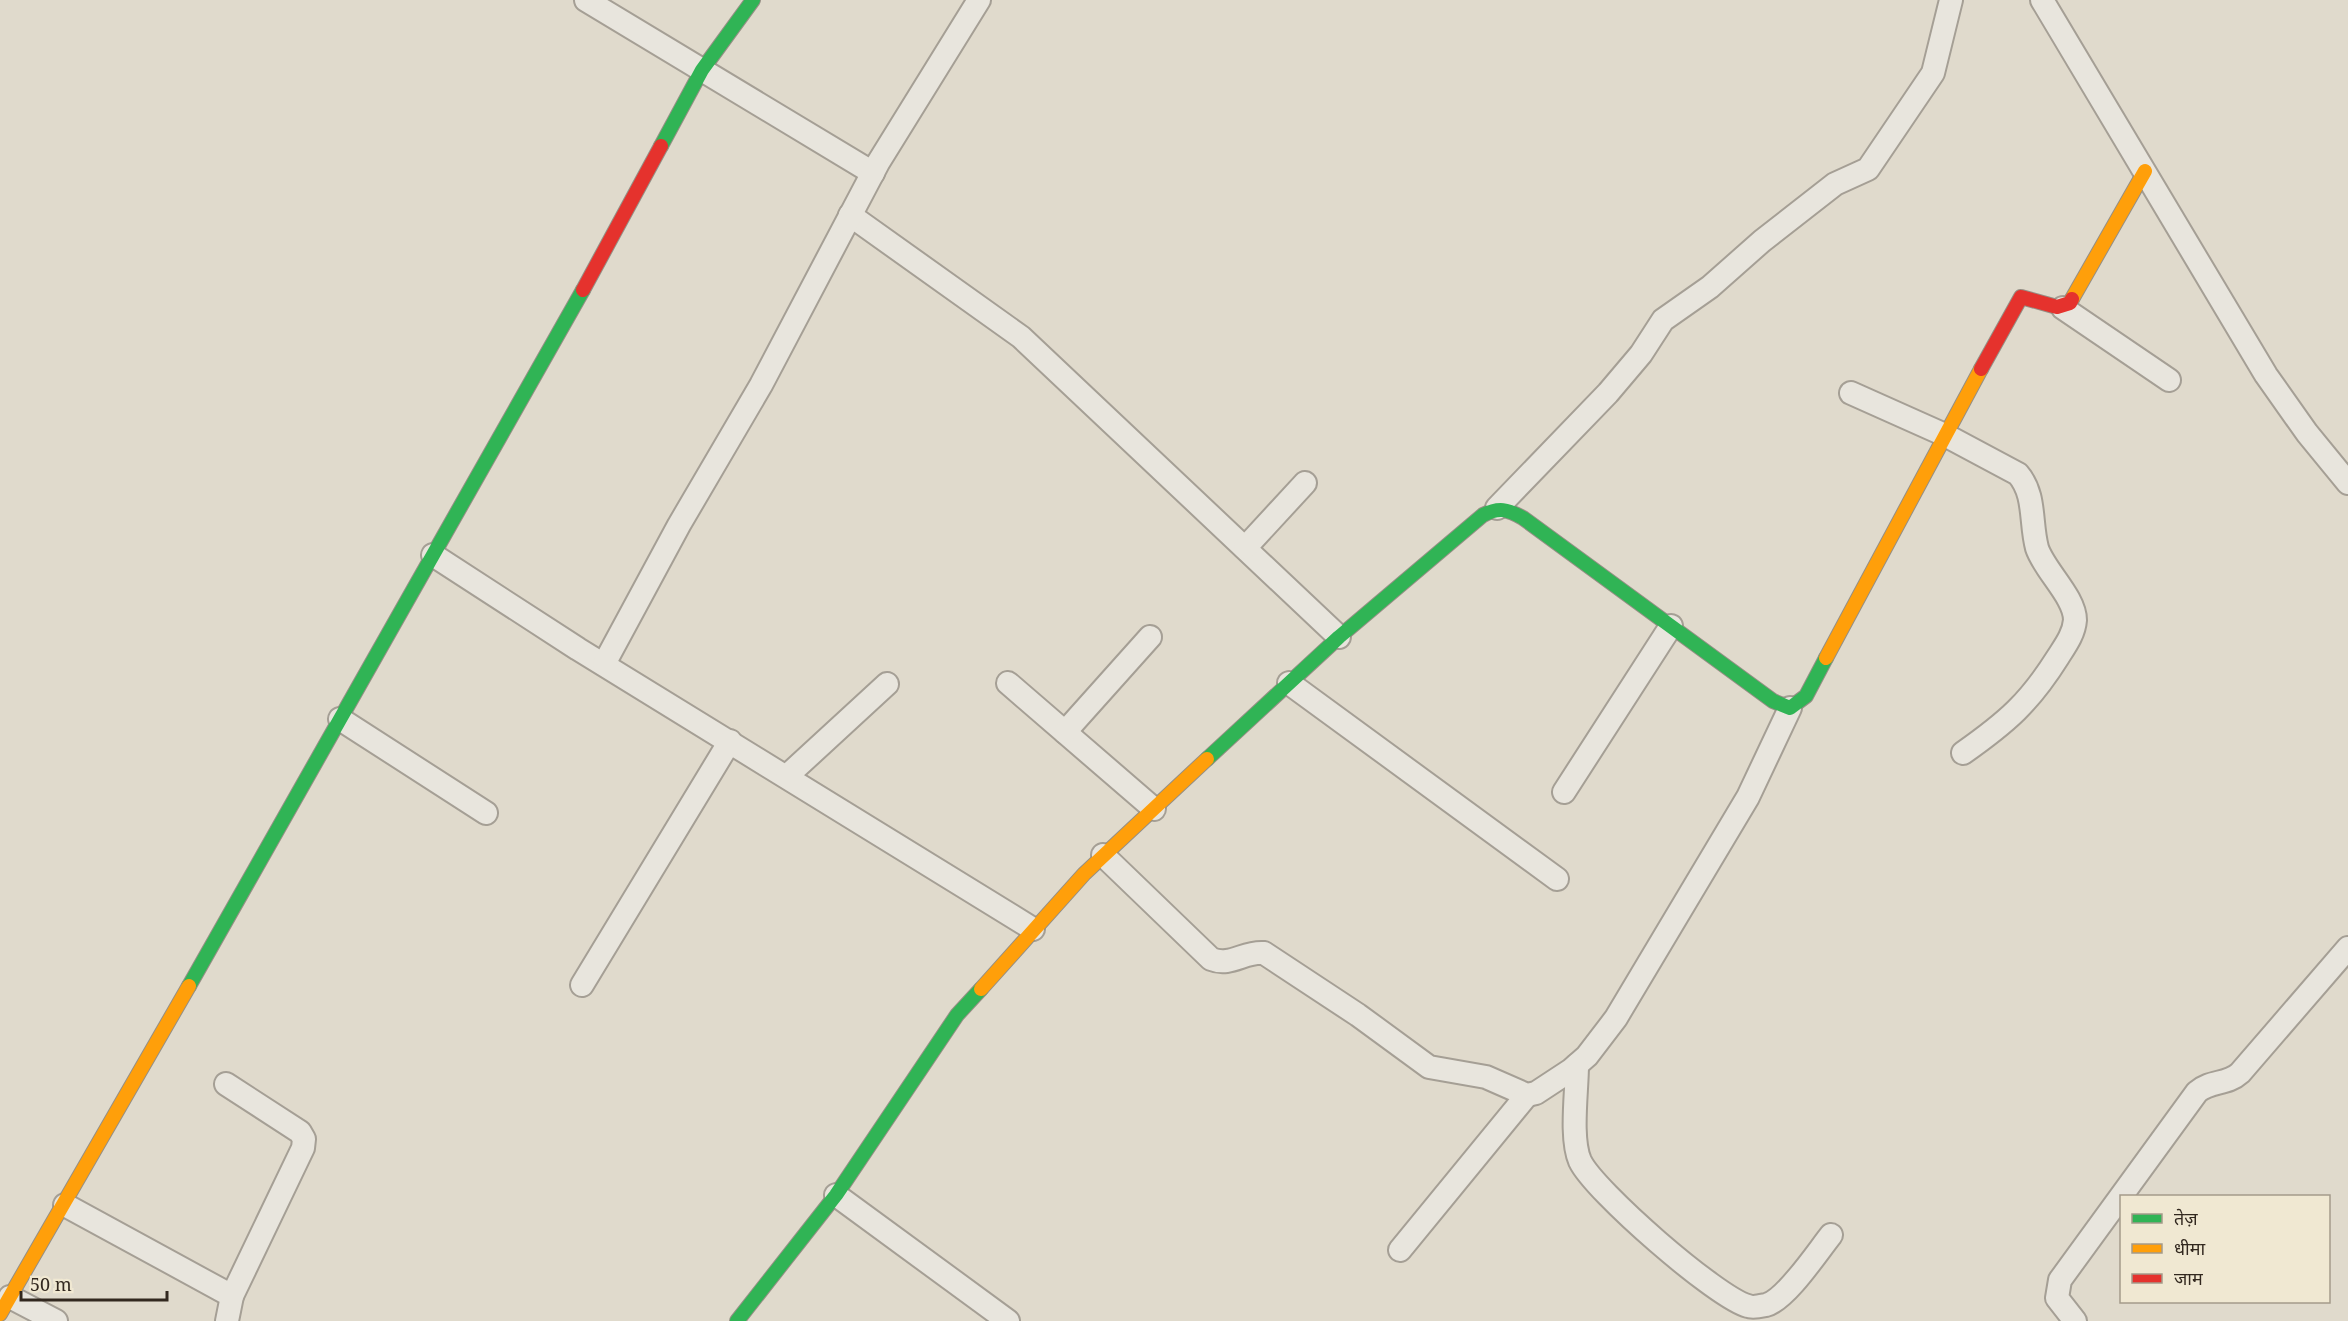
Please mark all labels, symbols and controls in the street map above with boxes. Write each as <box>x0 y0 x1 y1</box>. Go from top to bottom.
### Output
legend <box>2120 1195 2330 1303</box>
text: तेज़ <box>2174 1206 2198 1230</box>
text: धीमा <box>2174 1236 2205 1260</box>
scale bar <box>21 1264 166 1302</box>
text: जाम <box>2174 1266 2204 1290</box>
text: 50 m <box>30 1272 72 1296</box>

